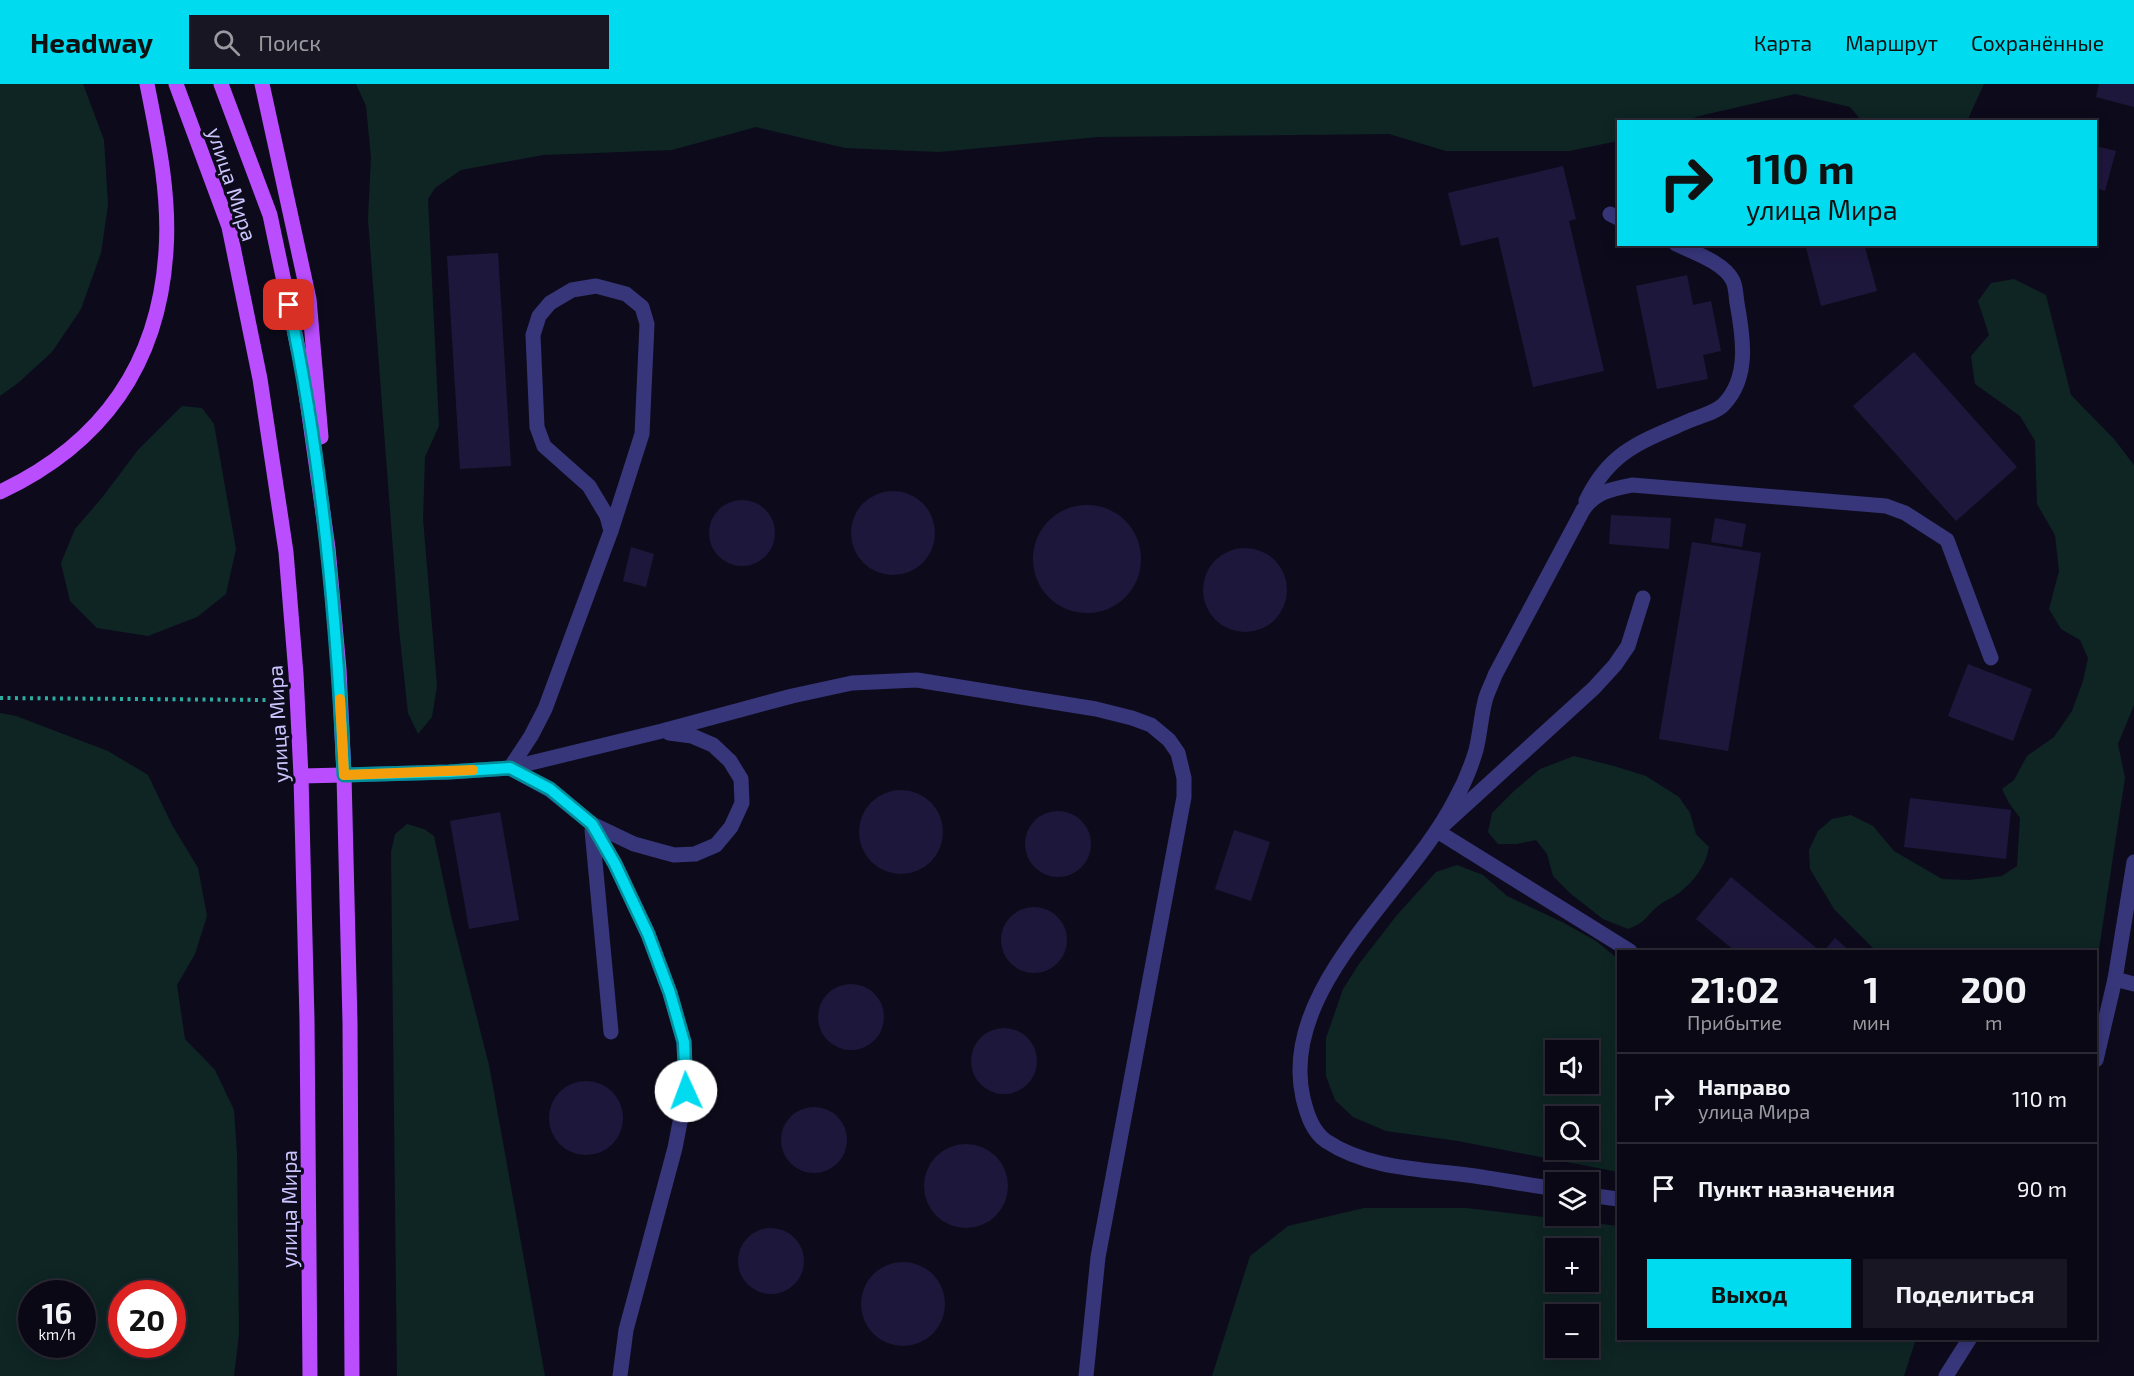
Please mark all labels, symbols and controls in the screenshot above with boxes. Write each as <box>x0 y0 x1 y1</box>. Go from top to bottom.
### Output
search box <box>189 15 609 69</box>
text: Headway <box>30 25 153 59</box>
icon: search <box>210 26 243 59</box>
text: Поиск <box>258 29 321 55</box>
text: Карта <box>1754 30 1812 55</box>
text: Маршрут <box>1845 30 1938 55</box>
text: Сохранённые <box>1971 30 2104 55</box>
street label: улица Мира <box>202 124 263 244</box>
text: 110 m <box>1746 142 1855 192</box>
icon: right <box>1647 144 1725 222</box>
text: улица Мира <box>1746 193 1898 225</box>
pin <box>263 279 314 330</box>
icon: arrive <box>272 288 305 321</box>
street label: улица Мира <box>261 664 294 784</box>
text: 21:02 <box>1690 967 1779 1010</box>
text: 1 <box>1864 967 1879 1010</box>
text: 200 <box>1961 967 2027 1010</box>
text: Прибытие <box>1687 1010 1782 1034</box>
text: мин <box>1852 1010 1891 1034</box>
text: m <box>1985 1010 2003 1034</box>
map controls <box>1545 1040 1599 1358</box>
button: sound <box>1545 1040 1599 1094</box>
position arrow <box>654 1059 718 1123</box>
text: Направо <box>1698 1073 1791 1099</box>
icon: right <box>1647 1082 1680 1115</box>
text: 110 m <box>2012 1085 2067 1111</box>
text: улица Мира <box>1698 1099 1810 1123</box>
button: search <box>1545 1106 1599 1160</box>
street label: улица Мира <box>276 1150 302 1268</box>
button: layers <box>1545 1172 1599 1226</box>
icon: arrive <box>1647 1172 1680 1205</box>
text: Пункт назначения <box>1698 1175 1895 1201</box>
text: 90 m <box>2017 1175 2067 1201</box>
button: + <box>1545 1238 1599 1292</box>
button: Выход <box>1647 1259 1851 1328</box>
button: Поделиться <box>1863 1259 2067 1328</box>
speed limit sign: 20 <box>108 1280 186 1358</box>
text: 16 <box>42 1294 72 1330</box>
button: − <box>1545 1304 1599 1358</box>
text: km/h <box>38 1325 76 1343</box>

